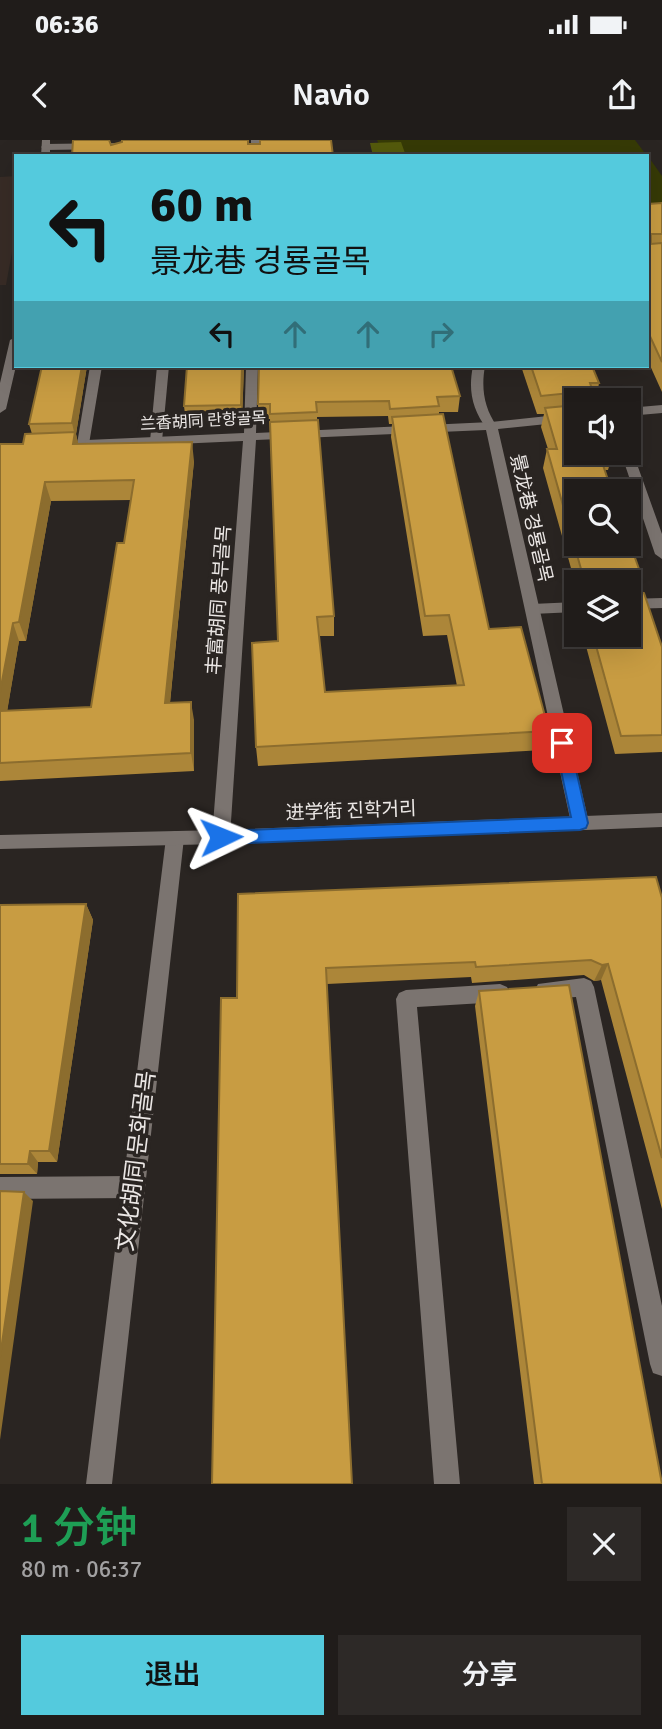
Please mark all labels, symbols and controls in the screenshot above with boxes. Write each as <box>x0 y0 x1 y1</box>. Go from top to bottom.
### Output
text: 06:36 <box>35 9 99 41</box>
text: Navio <box>292 75 370 114</box>
icon: back <box>21 76 59 114</box>
icon: share <box>603 76 641 114</box>
text: 60 m <box>150 175 253 235</box>
icon: left <box>35 182 126 273</box>
text: 景龙巷 경룡골목 <box>150 242 371 281</box>
icon: left <box>203 315 241 353</box>
icon: ahead <box>276 315 314 353</box>
icon: ahead <box>349 315 387 353</box>
icon: right <box>422 315 460 353</box>
map controls <box>564 388 641 647</box>
button: sound <box>564 388 641 465</box>
street label: 兰香胡同 란향골목 <box>139 408 267 434</box>
street label: 景龙巷 경룡골목 <box>505 451 557 585</box>
button: search <box>564 479 641 556</box>
street label: 丰富胡同 풍부골목 <box>202 524 236 676</box>
button: layers <box>564 570 641 647</box>
pin <box>532 713 592 773</box>
icon: arrive <box>543 724 581 762</box>
street label: 进学街 진학거리 <box>285 797 417 825</box>
position arrow <box>184 800 258 874</box>
street label: 文化胡同 문화골목 <box>111 1069 161 1253</box>
text: 1 分钟 <box>21 1503 137 1554</box>
button: close <box>567 1507 641 1581</box>
text: 80 m · 06:37 <box>21 1555 142 1584</box>
button: 退出 <box>21 1635 324 1715</box>
button: 分享 <box>338 1635 641 1715</box>

